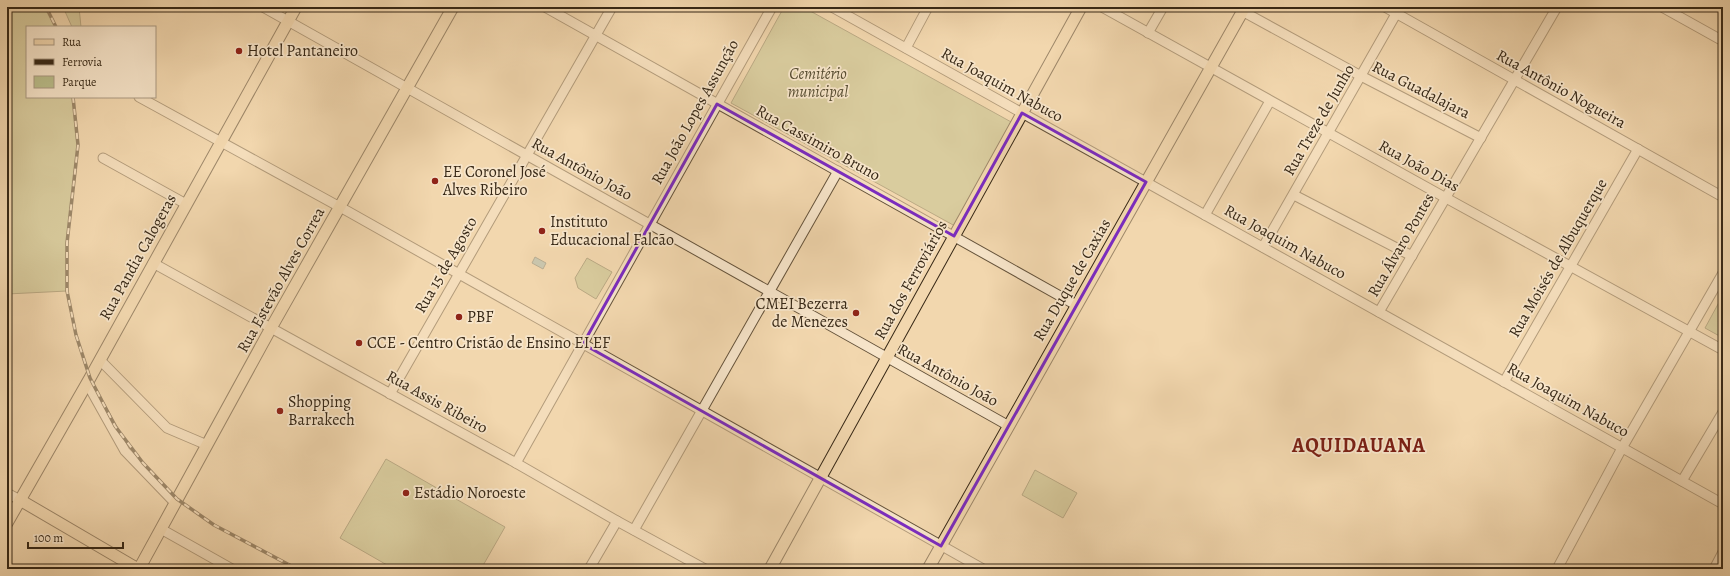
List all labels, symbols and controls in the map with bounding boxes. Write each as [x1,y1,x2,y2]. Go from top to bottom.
legend [26,26,156,98]
text: Rua [62,34,81,50]
street label: Rua João Lopes Assunção [646,35,744,188]
place label: Hotel Pantaneiro [247,40,358,62]
street label: Rua Joaquim Nabuco [937,42,1067,128]
street label: Rua Antônio Nogueira [1492,44,1630,134]
marker: Hotel Pantaneiro [234,46,244,56]
text: Ferrovia [62,54,103,70]
street label: Rua Guadalajara [1368,56,1474,124]
street label: Rua Treze de Junho [1278,60,1360,180]
park label: Cemitério municipal [788,63,848,103]
text: Parque [62,74,97,90]
street label: Rua Cassimiro Bruno [752,100,884,186]
street label: Rua Antônio João [528,132,636,206]
street label: Rua João Dias [1375,135,1463,197]
place label: EE Coronel José Alves Ribeiro [442,161,546,201]
street label: Rua Moisés de Albuquerque [1503,174,1613,342]
marker: EE Coronel José Alves Ribeiro [430,176,440,186]
street label: Rua Álvaro Pontes [1362,189,1440,301]
street label: Rua Pandia Calogeras [94,190,182,324]
street label: Rua Joaquim Nabuco [1220,199,1350,285]
street label: Rua Estevão Alves Correa [232,203,330,357]
place label: Instituto Educacional Falcão [550,211,674,251]
street label: Rua 15 de Agosto [409,213,483,317]
street label: Rua Duque de Caxias [1028,215,1116,345]
street label: Rua dos Ferroviários [869,216,953,344]
marker: Instituto Educacional Falcão [537,226,547,236]
place label: CMEI Bezerra de Menezes [755,293,849,333]
place label: PBF [467,306,494,328]
marker: CMEI Bezerra de Menezes [851,308,861,318]
marker: PBF [454,312,464,322]
place label: CCE - Centro Cristão de Ensino EI EF [367,332,610,354]
marker: CCE - Centro Cristão de Ensino EI EF [354,338,364,348]
street label: Rua Antônio João [894,338,1002,412]
street label: Rua Joaquim Nabuco [1503,357,1633,443]
street label: Rua Assis Ribeiro [382,365,492,439]
place label: Shopping Barrakech [288,391,355,431]
marker: Shopping Barrakech [275,406,285,416]
district label: AQUIDAUANA [1291,432,1426,459]
place label: Estádio Noroeste [414,482,526,504]
marker: Estádio Noroeste [401,488,411,498]
scale bar [28,524,123,550]
text: 100 m [34,530,63,546]

